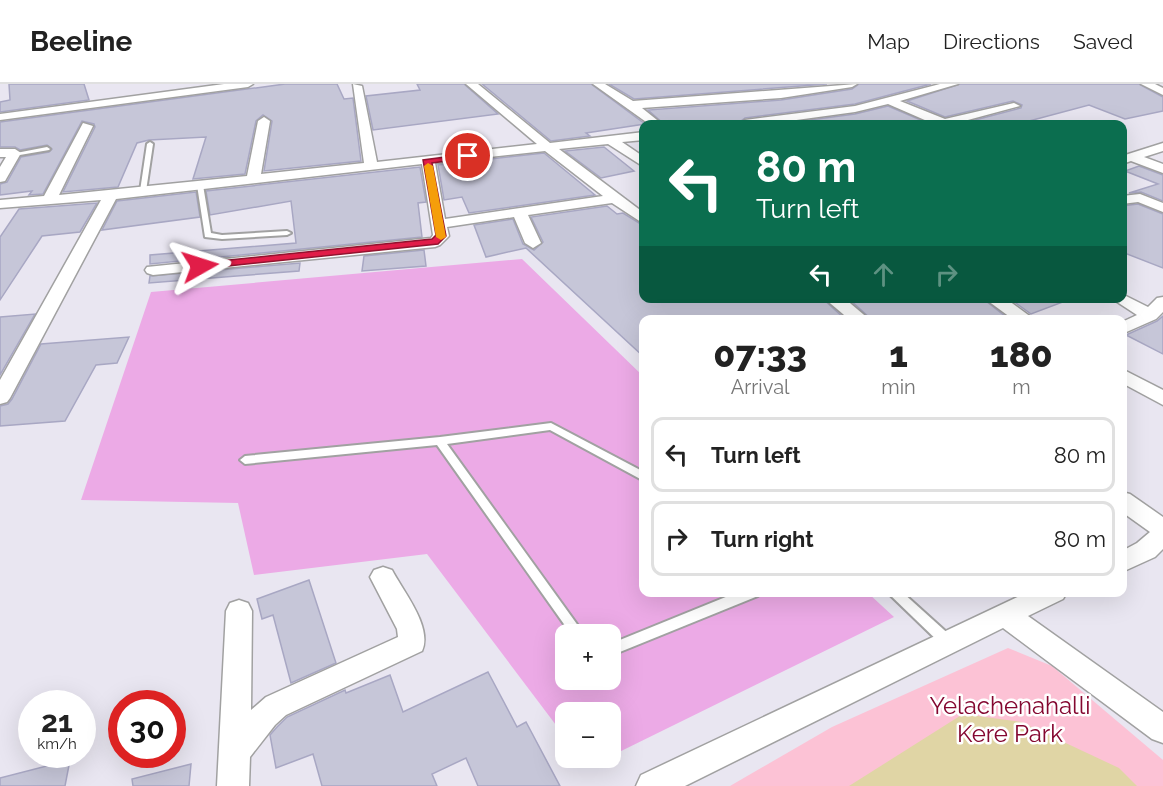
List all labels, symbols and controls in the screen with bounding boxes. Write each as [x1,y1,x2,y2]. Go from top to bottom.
text: Beeline [30,25,132,58]
text: Map [867,29,910,54]
text: Directions [943,29,1040,54]
text: Saved [1073,29,1133,54]
pin [442,130,493,181]
icon: arrive [451,139,484,172]
text: 80 m [756,143,856,192]
icon: left [657,144,735,222]
text: Turn left [756,193,859,224]
position arrow [168,234,232,298]
icon: left [804,258,837,291]
icon: ahead [867,258,900,291]
icon: right [930,258,963,291]
text: 07:33 [713,333,807,375]
text: 1 [889,333,908,375]
text: 180 [990,333,1053,375]
text: Arrival [731,375,789,399]
text: min [881,375,916,399]
text: m [1012,375,1031,399]
icon: left [660,438,693,471]
text: Turn left [711,442,801,468]
text: 80 m [1054,442,1106,468]
icon: right [660,522,693,555]
text: Turn right [711,526,814,552]
text: 80 m [1054,526,1106,552]
map controls [555,624,621,768]
button: + [555,624,621,690]
speed limit sign: 30 [108,690,186,768]
park label: Yelachenahalli Kere Park [930,691,1090,748]
button: − [555,702,621,768]
text: 21 [41,704,73,739]
text: km/h [37,735,77,753]

